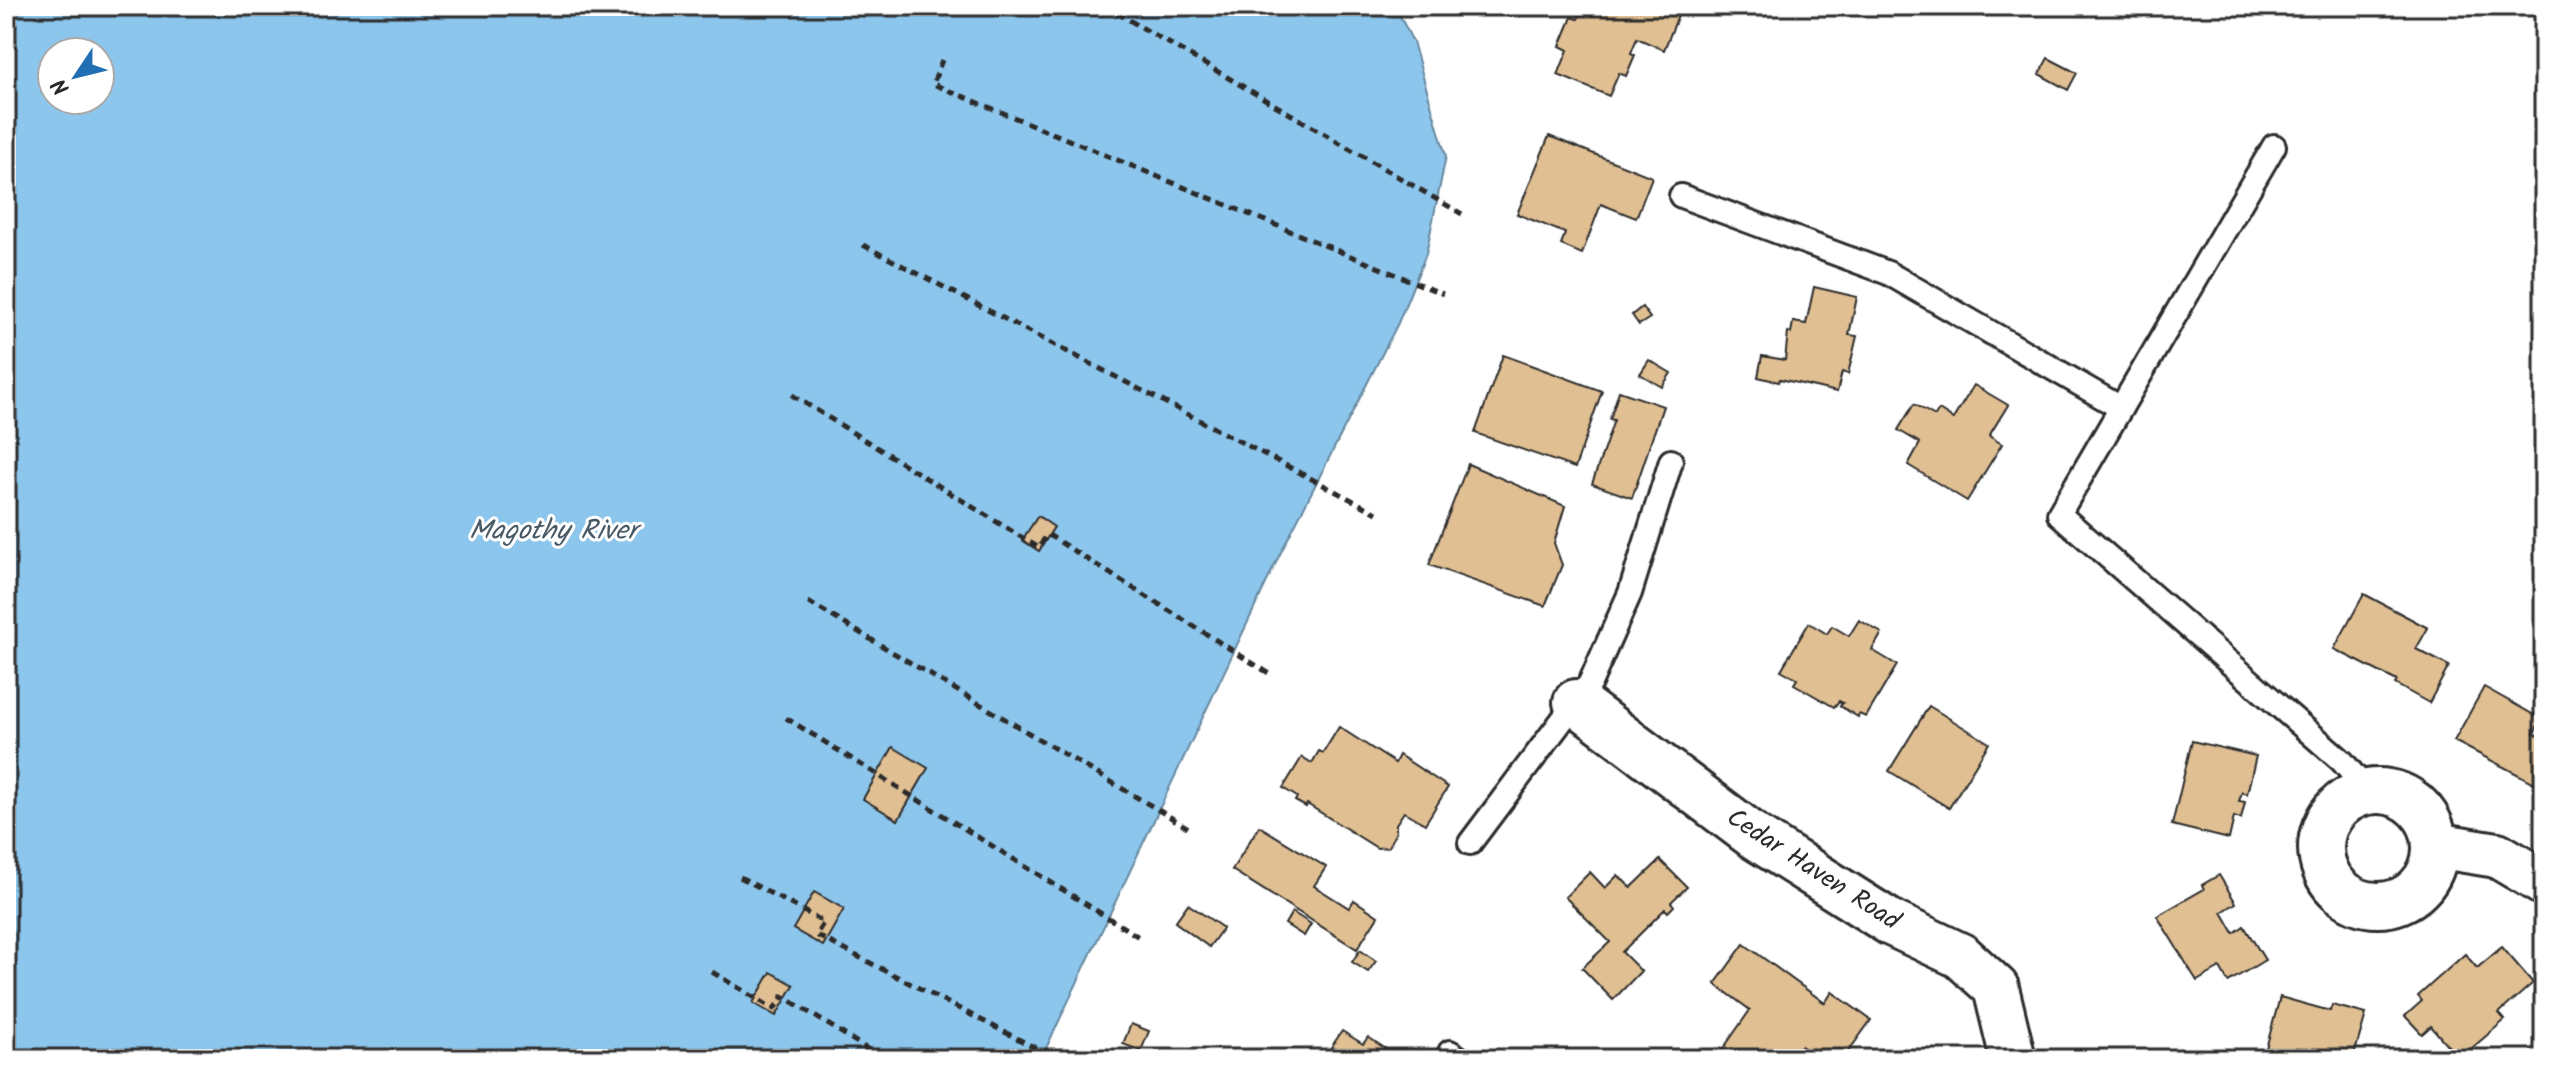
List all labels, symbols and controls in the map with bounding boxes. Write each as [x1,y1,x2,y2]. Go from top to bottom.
north arrow [36,36,116,116]
text: N [43,70,80,102]
water label: Magothy River [469,509,643,554]
street label: Cedar Haven Road [1718,798,1909,943]

